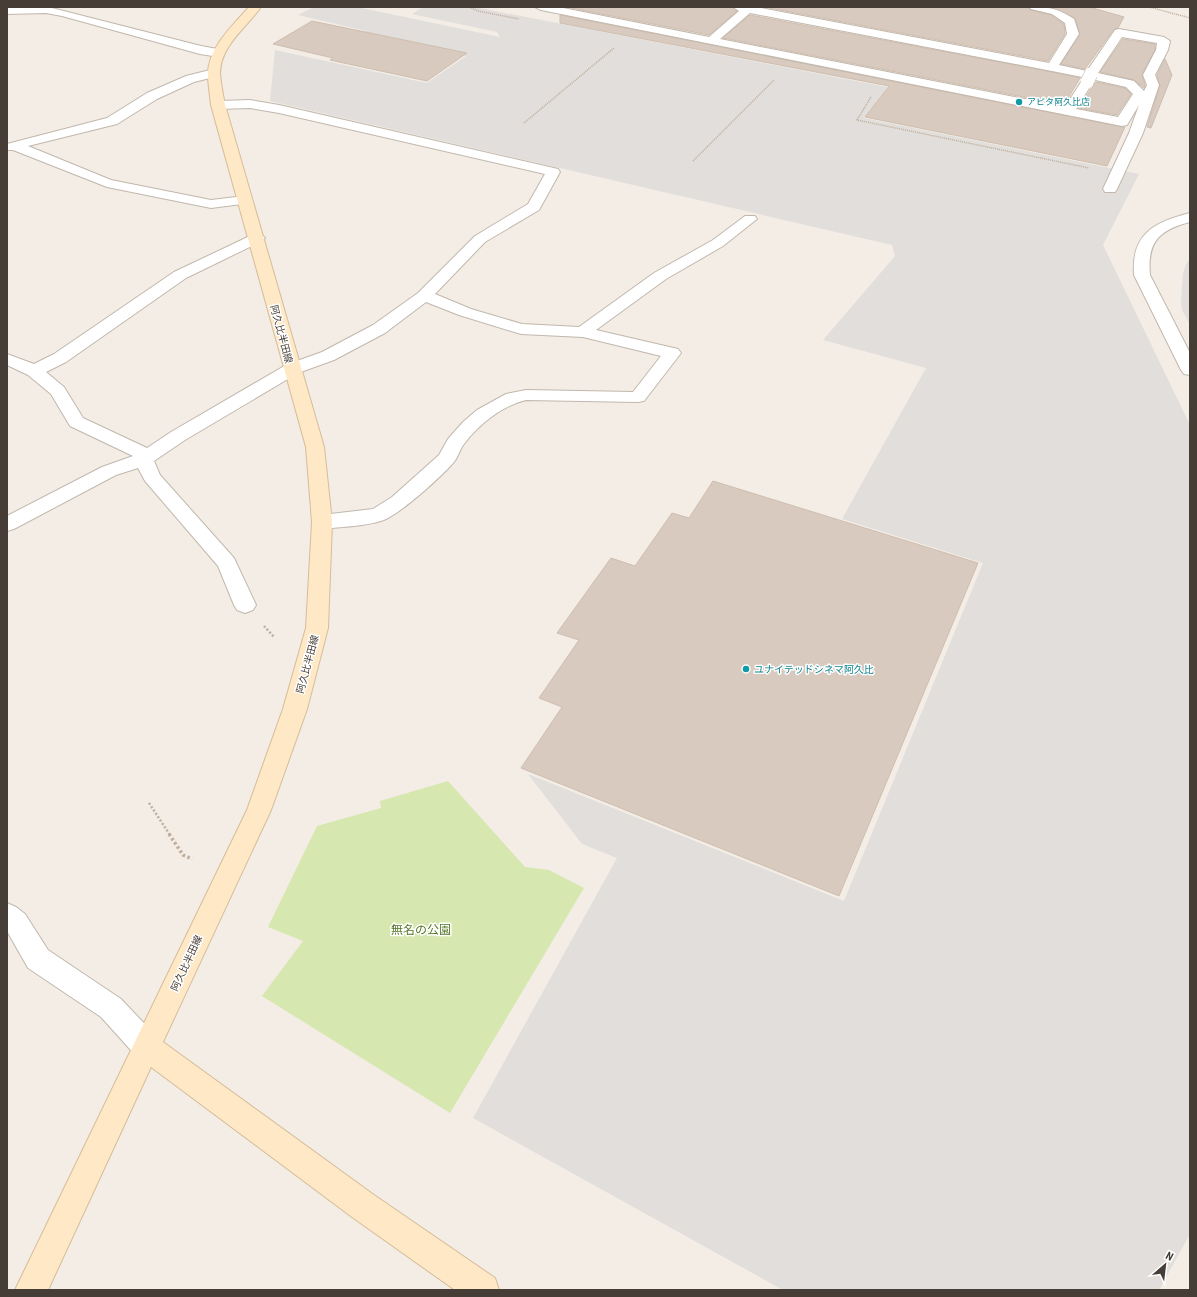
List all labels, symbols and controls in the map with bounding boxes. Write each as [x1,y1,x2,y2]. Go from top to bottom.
marker: アピタ阿久比店 [1014,97,1024,107]
place label: アピタ阿久比店 [1027,97,1090,107]
street label: 阿久比半田線 [268,304,295,365]
street label: 阿久比半田線 [294,634,321,695]
marker: ユナイテッドシネマ阿久比 [741,664,751,674]
place label: ユナイテッドシネマ阿久比 [754,664,874,675]
park label: 無名の公園 [391,923,451,937]
street label: 阿久比半田線 [169,934,204,993]
north arrow [1145,1245,1185,1285]
text: N [1163,1249,1176,1264]

